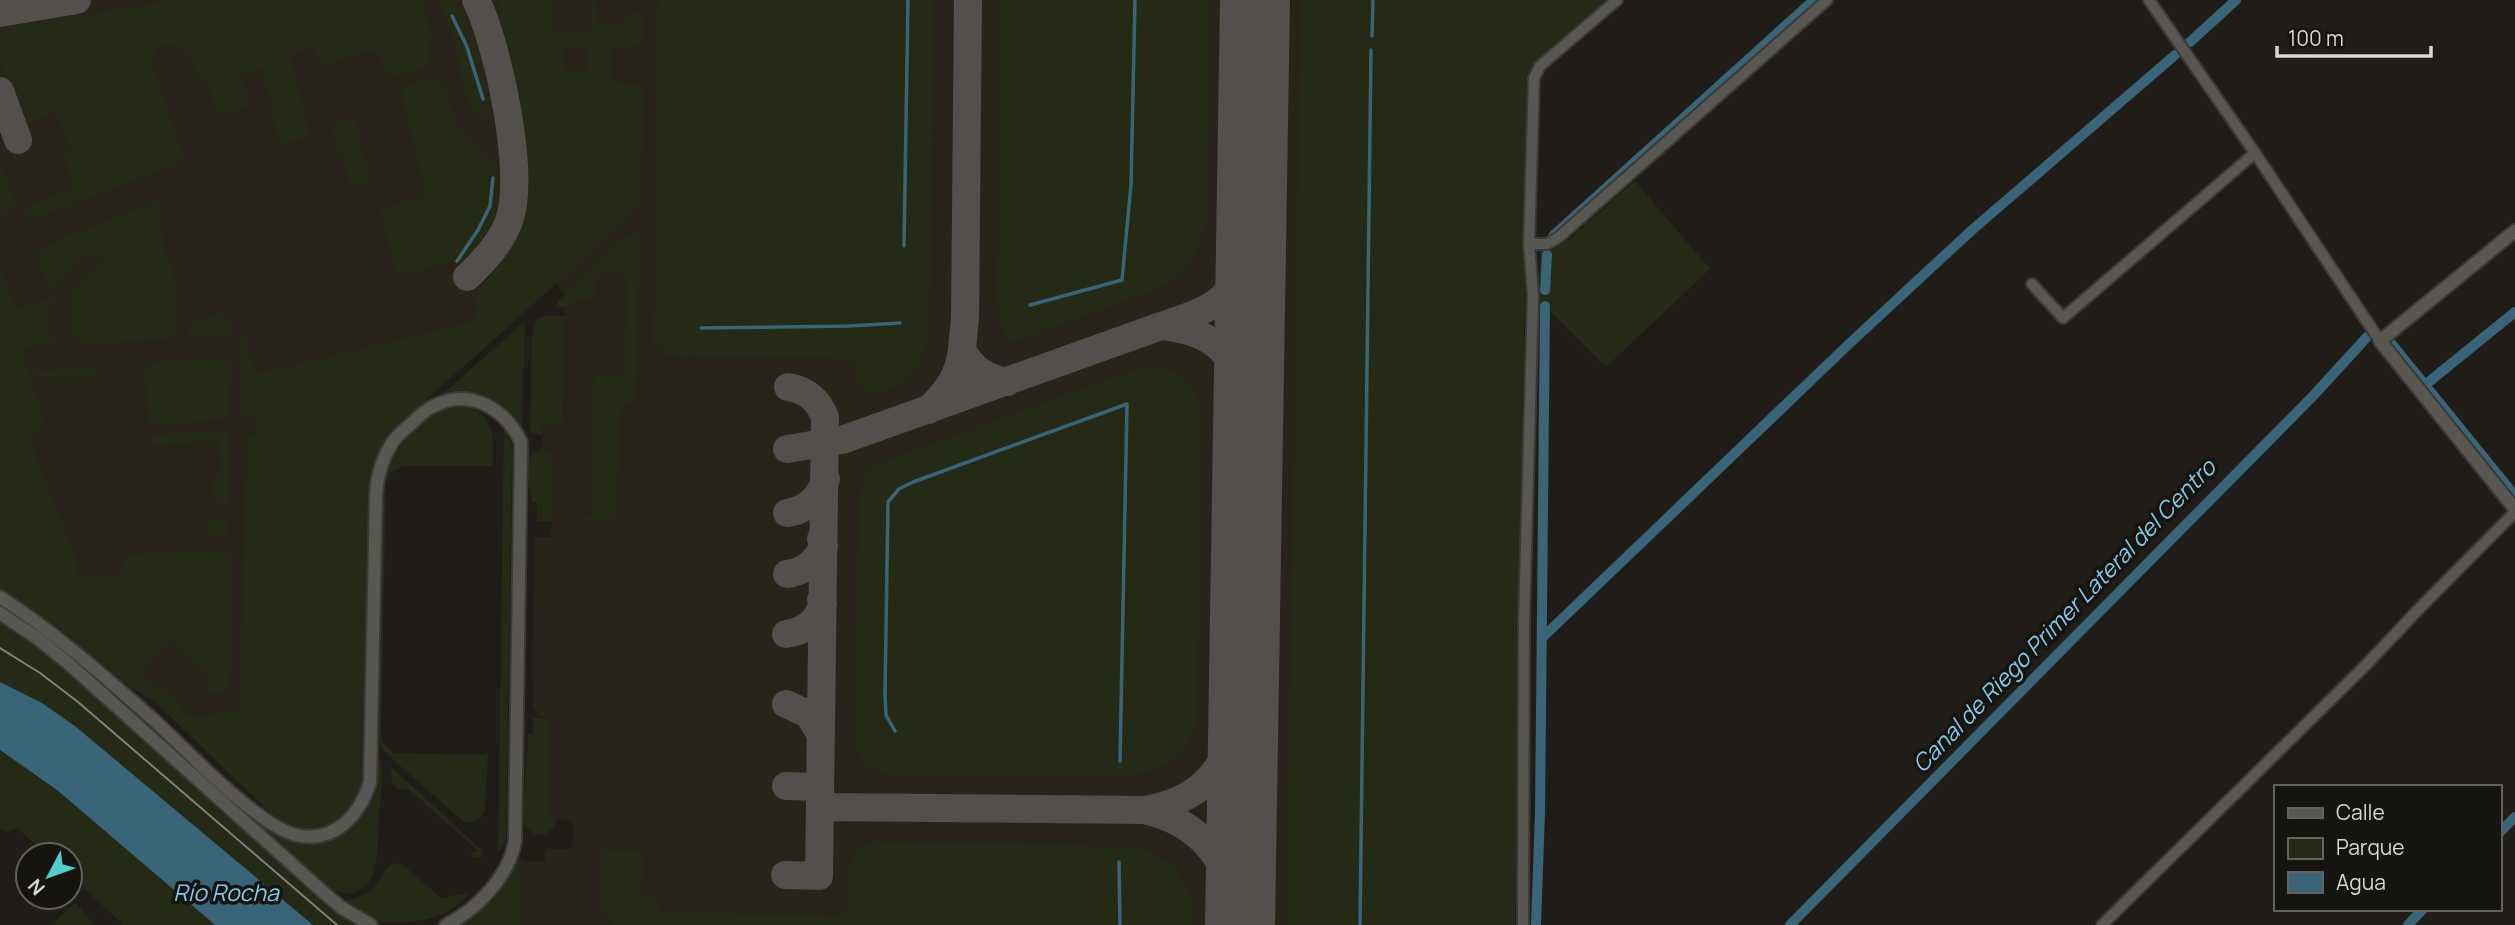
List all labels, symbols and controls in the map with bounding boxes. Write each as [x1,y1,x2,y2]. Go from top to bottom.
scale bar [2277,14,2431,58]
text: 100 m [2288,24,2344,52]
water label: Canal de Riego Primer Lateral del Centro [1904,451,2223,779]
legend [2274,785,2501,911]
text: Calle [2336,798,2385,826]
text: Parque [2336,833,2405,861]
north arrow [14,841,84,911]
text: Agua [2336,868,2386,896]
text: N [22,873,50,901]
water label: Río Rocha [173,876,280,908]

